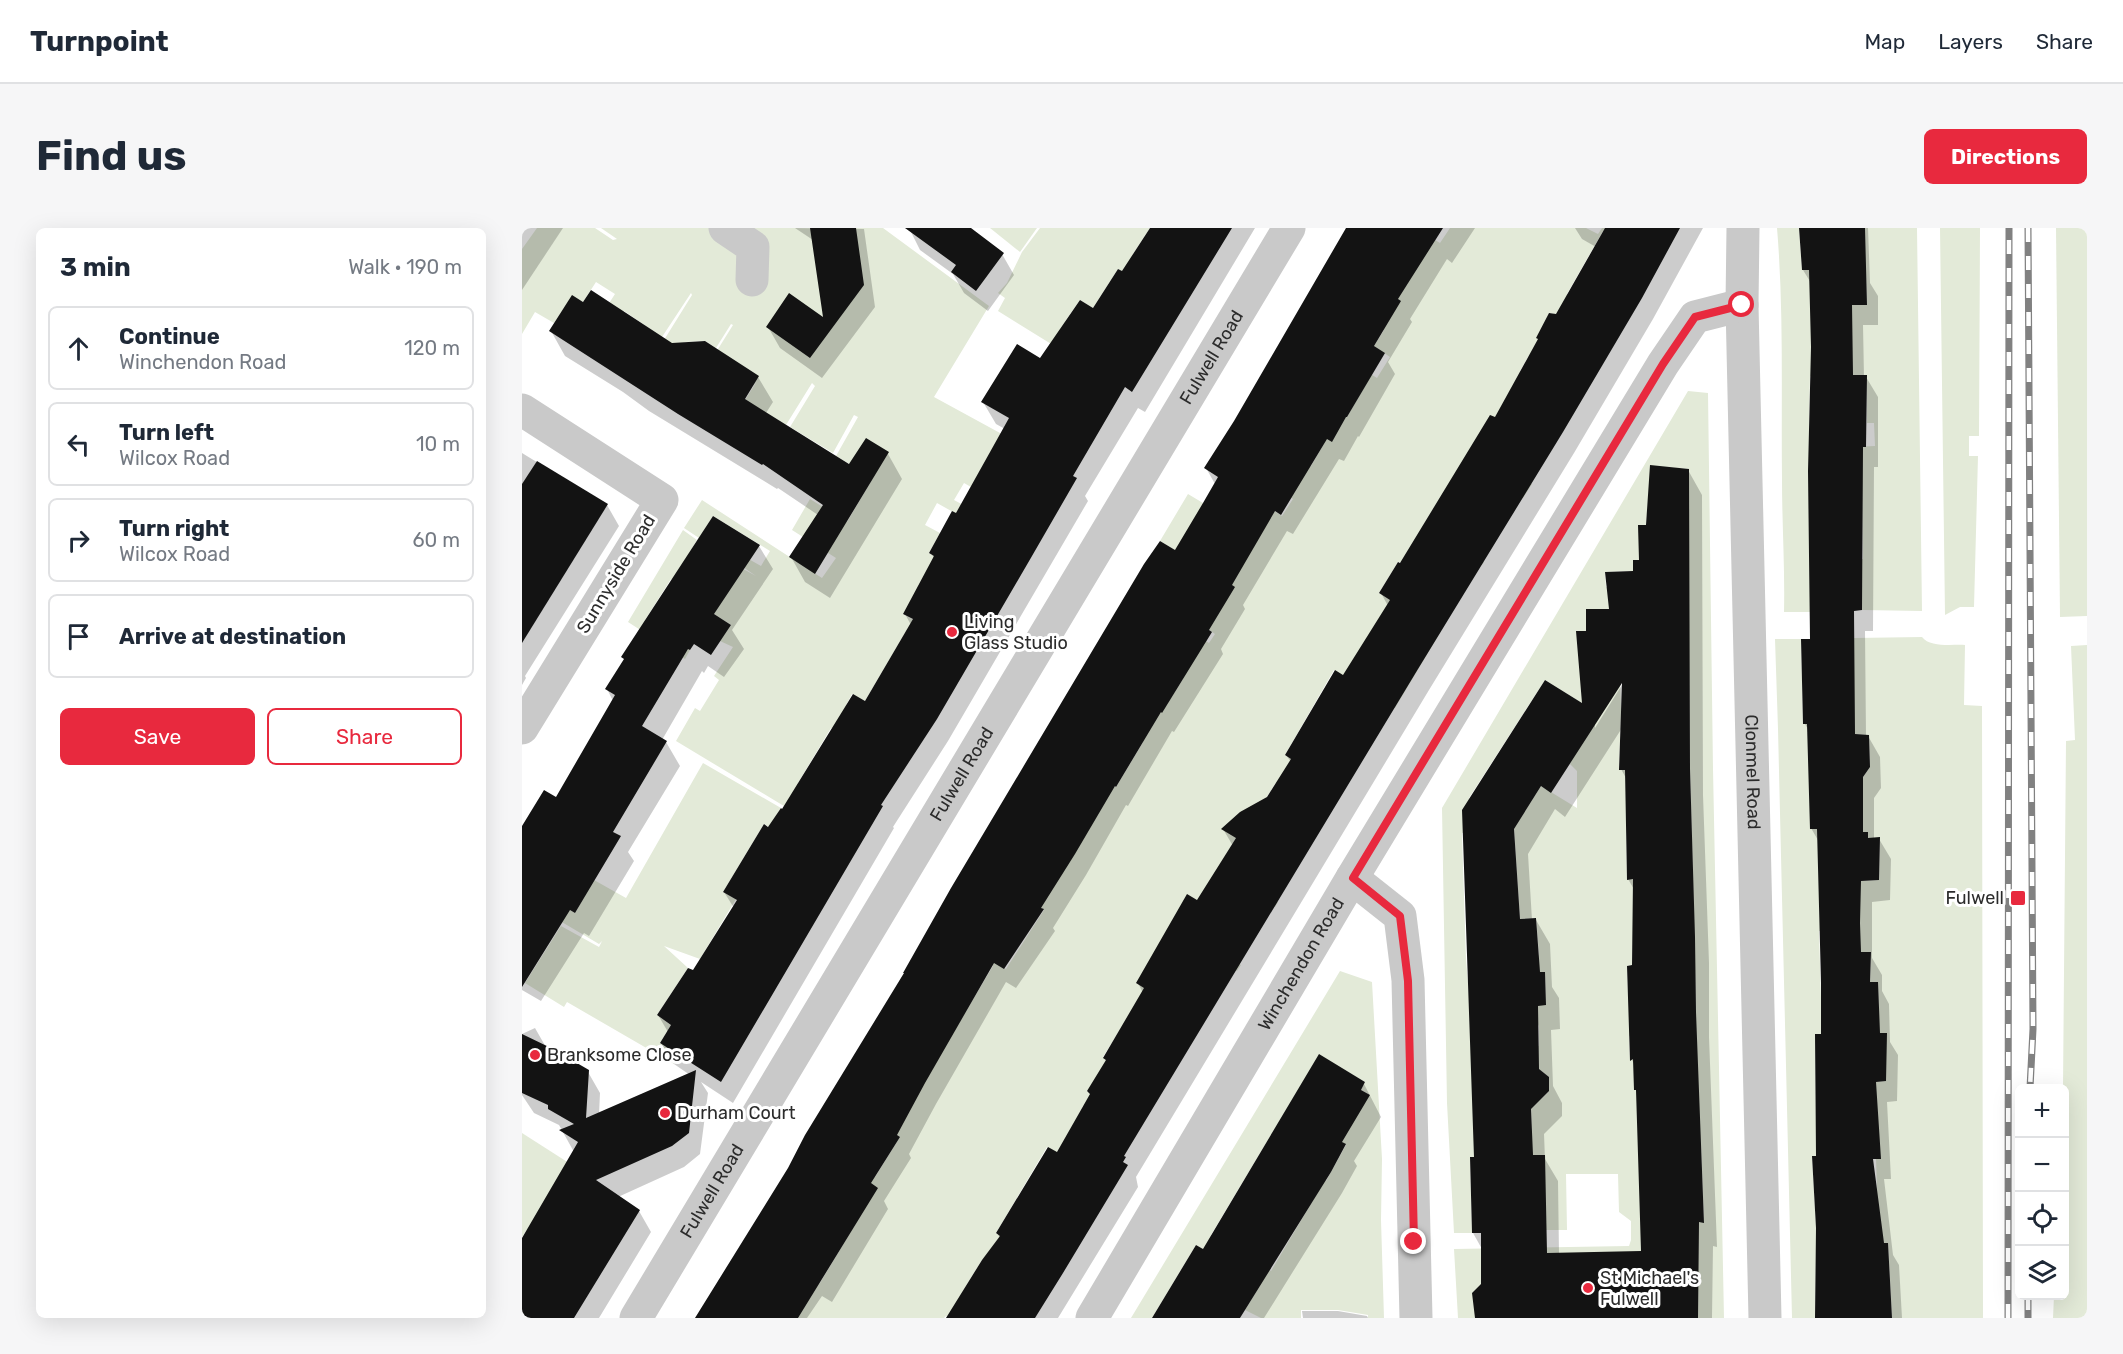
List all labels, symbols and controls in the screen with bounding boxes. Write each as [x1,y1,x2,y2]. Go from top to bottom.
text: Turnpoint [30,25,169,58]
text: Map [1864,29,1905,54]
text: Layers [1938,29,2003,54]
text: Share [2036,29,2093,54]
button: Directions [1924,129,2087,184]
text: Find us [36,131,187,181]
text: 3 min [60,252,131,283]
text: Walk · 190 m [348,255,462,279]
route start [1728,291,1754,317]
street label: Fulwell Road [1175,306,1248,408]
text: Continue [119,323,220,350]
icon: ahead [62,332,95,365]
text: 120 m [404,336,460,360]
text: Winchendon Road [119,350,286,374]
text: Turn left [119,419,214,446]
icon: left [62,428,95,461]
text: 10 m [416,432,460,456]
text: Wilcox Road [119,446,230,470]
street label: Sunnyside Road [572,511,660,637]
text: Turn right [119,515,229,542]
icon: right [62,524,95,557]
text: 60 m [413,528,460,552]
text: Wilcox Road [119,542,230,566]
place label: Living Glass Studio [964,611,1068,654]
icon: arrive [62,620,95,653]
text: Arrive at destination [119,623,346,650]
marker: Living Glass Studio [945,625,959,639]
button: Save [60,708,255,765]
button: Share [267,708,462,765]
street label: Clonmel Road [1740,714,1765,830]
street label: Fulwell Road [925,723,998,825]
place label: Fulwell [1945,887,2004,909]
marker: Fulwell [2009,889,2027,907]
street label: Winchendon Road [1253,894,1349,1035]
place label: Branksome Close [547,1044,692,1066]
marker: Branksome Close [528,1048,542,1062]
map controls [2015,1084,2069,1300]
button: + [2015,1084,2069,1138]
place label: Durham Court [677,1102,795,1124]
marker: Durham Court [658,1106,672,1120]
button: − [2015,1138,2069,1192]
street label: Fulwell Road [675,1140,749,1242]
button: locate [2015,1192,2069,1246]
route end [1400,1228,1426,1254]
button: layers [2015,1246,2069,1300]
place label: St Michael's Fulwell [1600,1267,1699,1310]
marker: St Michael's Fulwell [1581,1281,1595,1295]

